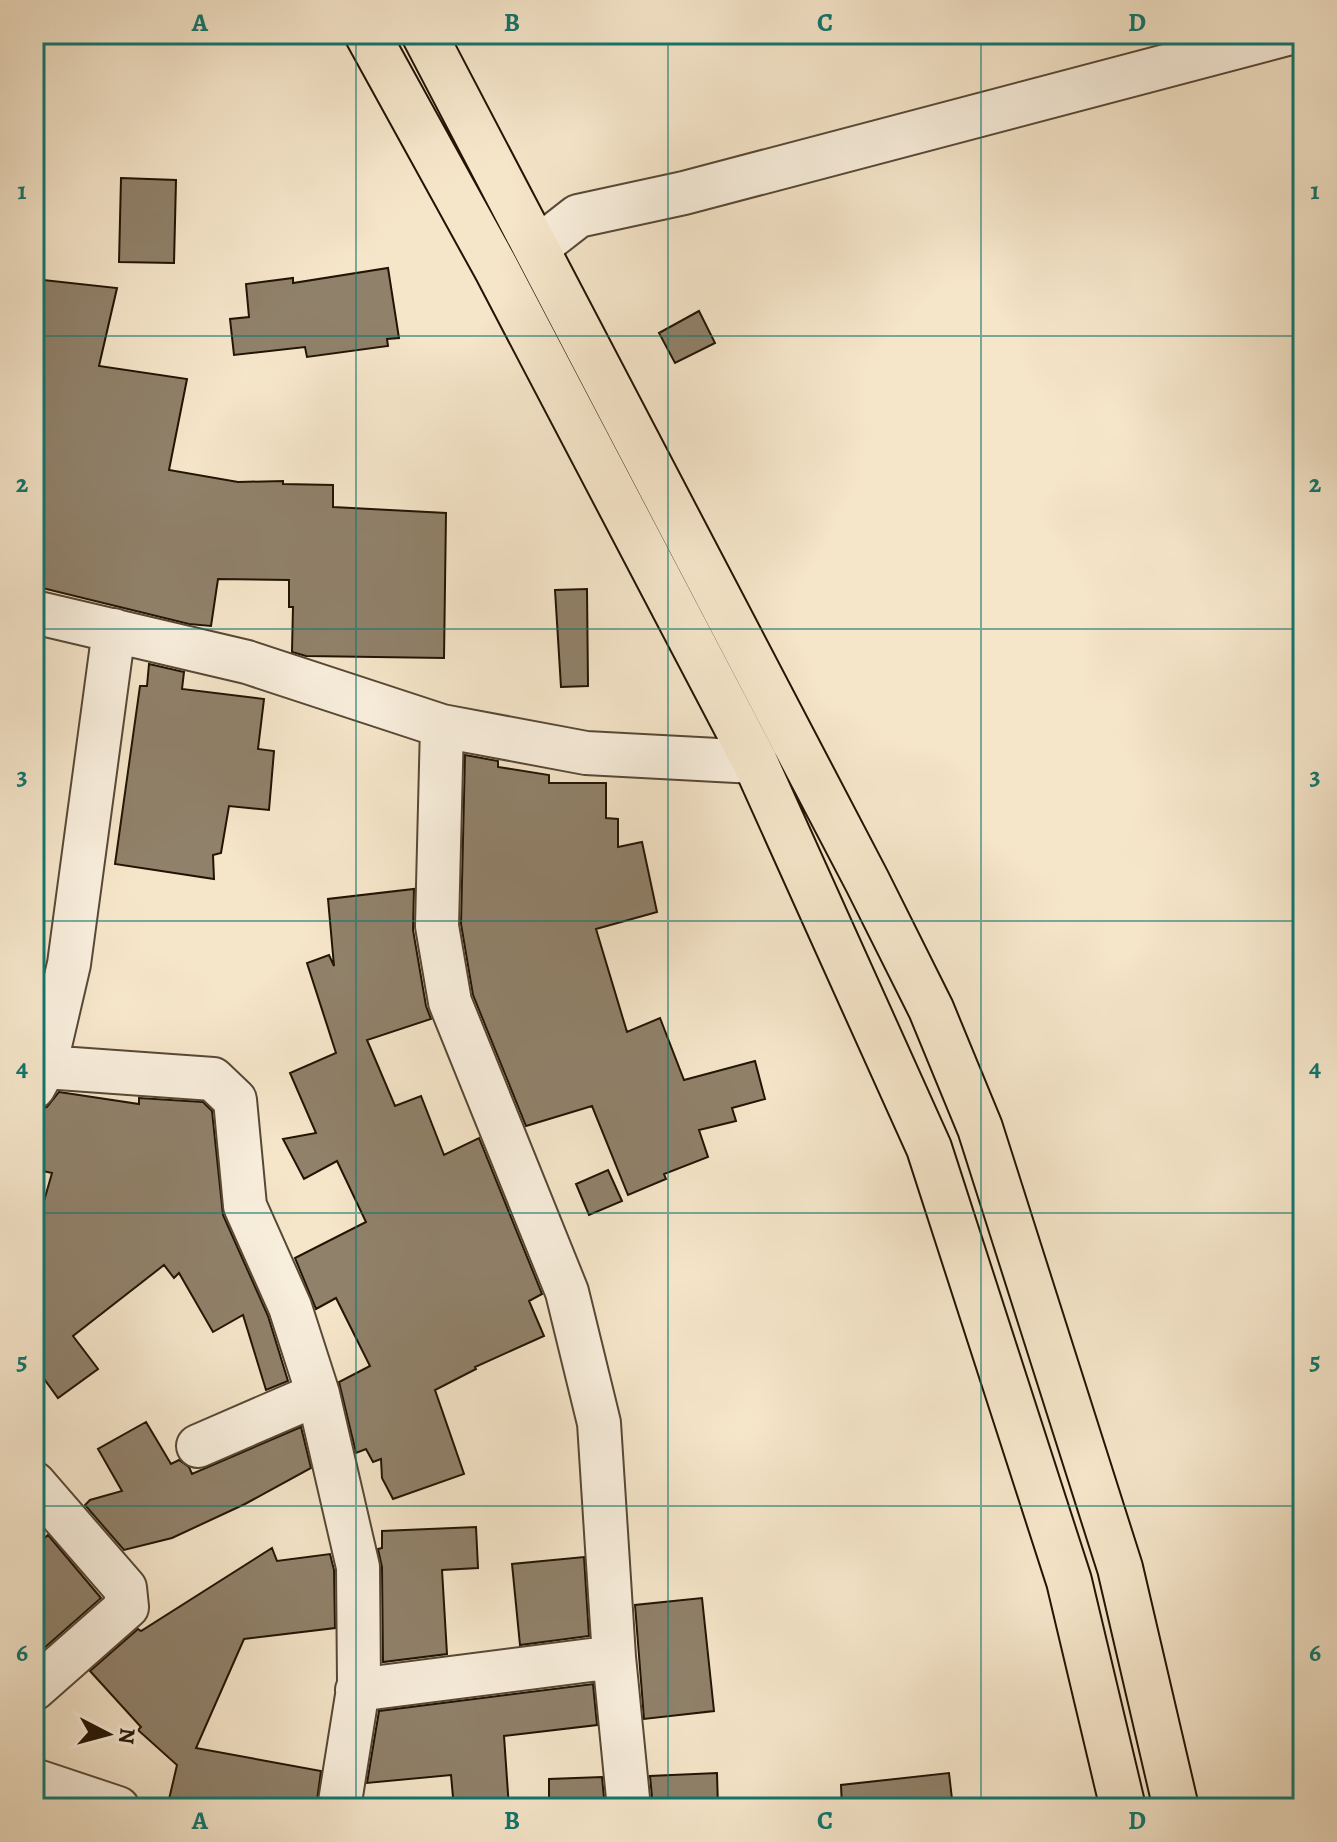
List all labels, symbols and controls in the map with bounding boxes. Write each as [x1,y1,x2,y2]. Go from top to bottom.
text: A [191,5,209,40]
text: B [504,5,520,40]
text: C [817,5,833,40]
text: D [1128,5,1146,40]
text: 1 [17,173,27,208]
text: 1 [1310,173,1320,208]
text: 2 [16,466,29,501]
text: 2 [1309,466,1322,501]
text: 3 [16,758,28,793]
text: 3 [1309,758,1321,793]
text: 4 [16,1050,28,1085]
text: 4 [1309,1050,1321,1085]
text: 5 [16,1343,28,1378]
text: 5 [1309,1343,1321,1378]
text: 6 [16,1635,28,1670]
text: 6 [1309,1635,1321,1670]
north arrow [68,1694,148,1774]
text: N [111,1726,143,1746]
text: A [191,1803,209,1838]
text: B [504,1803,520,1838]
text: C [817,1803,833,1838]
text: D [1128,1803,1146,1838]

